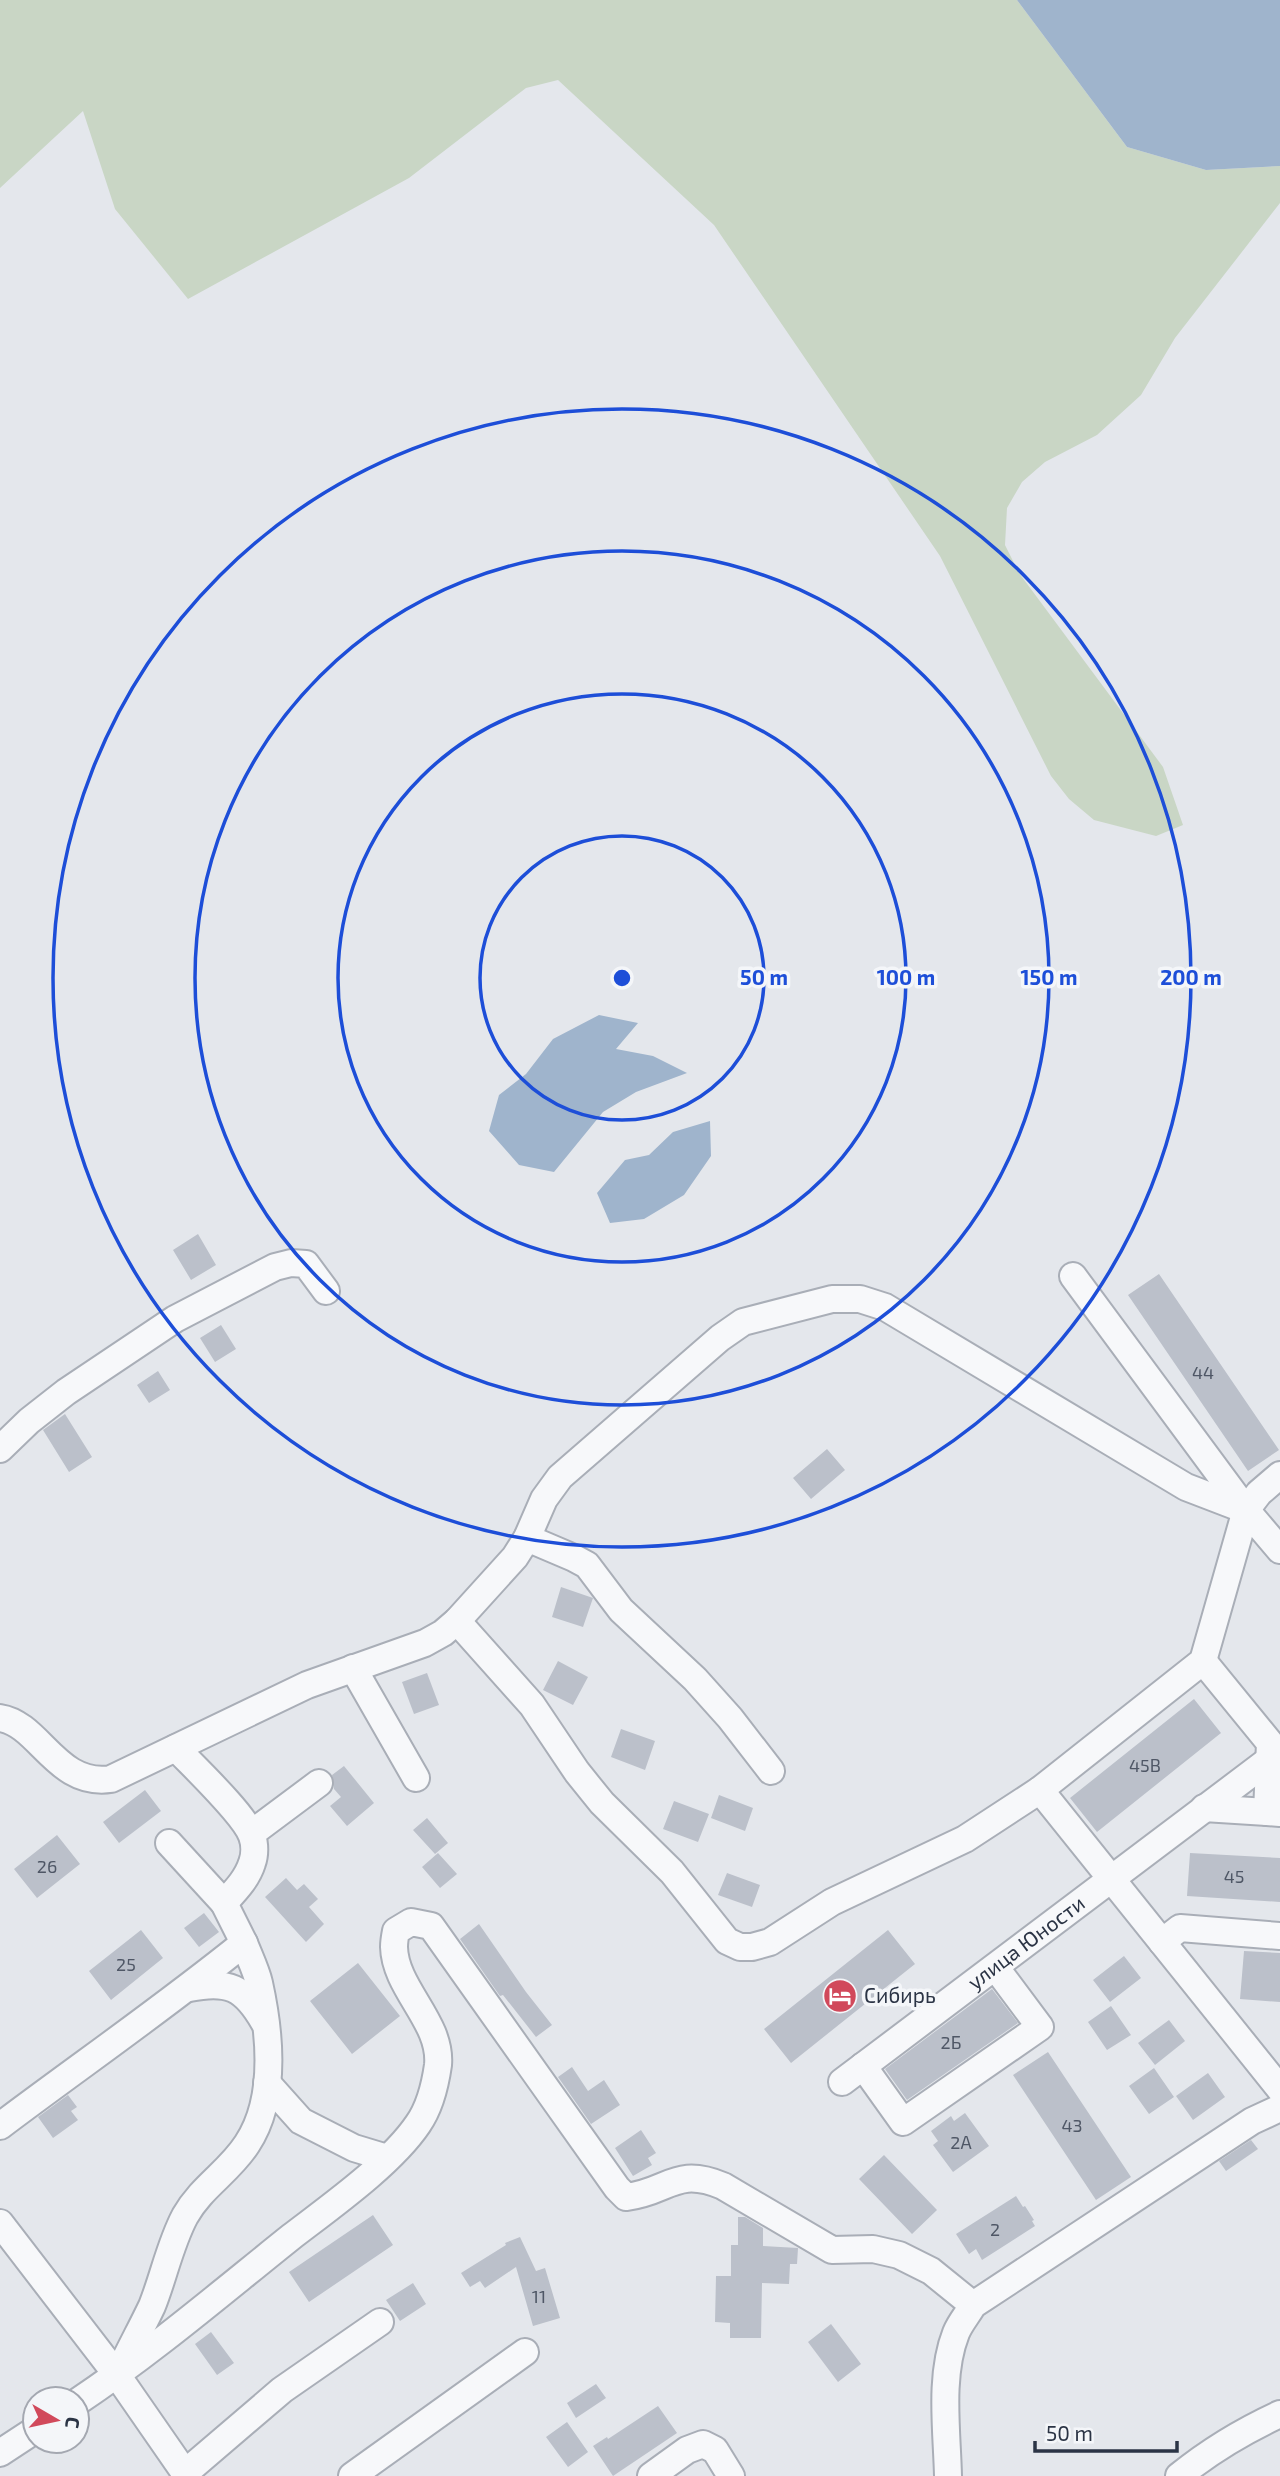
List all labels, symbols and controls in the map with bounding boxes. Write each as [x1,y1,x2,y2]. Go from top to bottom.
text: 50 m [740,964,788,989]
text: 100 m [877,964,935,989]
text: 150 m [1021,964,1077,989]
text: 200 m [1160,964,1222,989]
centre of rings [610,966,634,990]
house number: 44 [1192,1361,1214,1383]
house number: 45В [1129,1754,1161,1776]
house number: 26 [37,1855,57,1877]
house number: 45 [1224,1865,1244,1887]
street label: улица Юности [962,1890,1089,1995]
house number: 25 [116,1953,136,1975]
hotel icon: Сибирь [821,1977,859,2015]
place label: Сибирь [864,1982,936,2007]
house number: 2Б [941,2031,961,2053]
house number: 43 [1061,2114,1083,2136]
house number: 2А [950,2131,972,2153]
house number: 2 [990,2218,1000,2240]
house number: 11 [532,2285,546,2307]
north arrow [21,2385,91,2455]
scale bar [1035,2410,1177,2454]
text: С [61,2415,86,2430]
text: 50 m [1046,2420,1093,2445]

